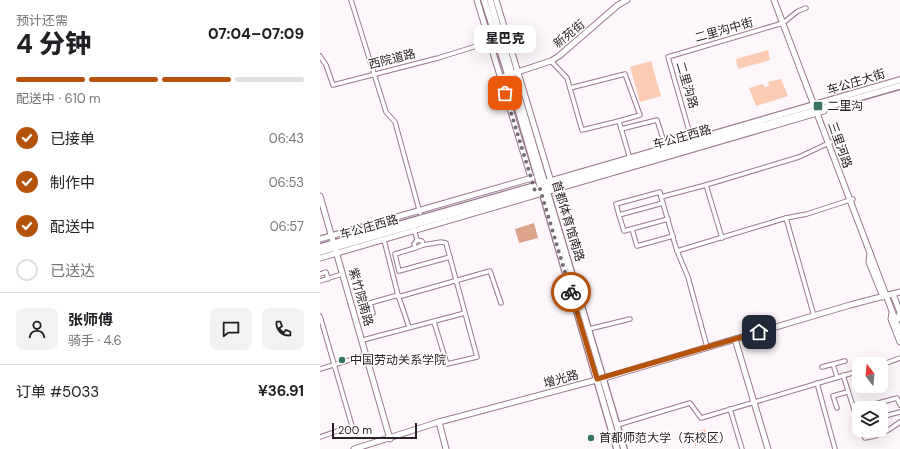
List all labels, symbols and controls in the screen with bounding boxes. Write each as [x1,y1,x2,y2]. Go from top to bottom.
text: 预计还需 [16,12,68,29]
street label: 二里沟中街 [693,14,755,46]
street label: 新苑街 [550,16,588,52]
text: 07:04–07:09 [208,24,304,44]
callout: 星巴克 [474,25,536,53]
text: 4 分钟 [16,27,91,61]
text: 星巴克 [485,30,525,47]
street label: 西院道路 [367,45,417,73]
street label: 二里沟路 [672,60,702,110]
street label: 车公庄大街 [825,66,887,98]
pin [488,76,522,110]
icon: bag [494,82,516,104]
text: 配送中 · 610 m [16,90,101,107]
place label: 二里沟 [827,98,863,114]
marker: 二里沟 [812,100,824,112]
street label: 三里河路 [824,120,856,170]
street label: 车公庄西路 [651,121,713,153]
icon: check [16,127,38,149]
text: 已接单 [50,129,95,149]
text: 06:43 [269,130,304,147]
icon: check [16,171,38,193]
text: 制作中 [50,173,95,193]
text: 06:53 [269,174,304,191]
street label: 首都体育馆南路 [548,178,588,264]
street label: 车公庄西路 [338,211,400,243]
icon: check [16,215,38,237]
text: 配送中 [50,217,95,237]
text: 06:57 [270,218,304,235]
text: 已送达 [50,261,95,281]
street label: 紫竹院南路 [345,266,377,328]
courier [551,272,591,312]
icon: bike [560,281,582,303]
button: person [16,308,58,350]
button: chat [210,308,252,350]
button: phone [262,308,304,350]
text: 张师傅 [68,310,113,330]
pin [742,315,776,349]
icon: home [748,321,770,343]
text: 骑手 · 4.6 [68,332,122,349]
place label: 中国劳动关系学院 [350,352,446,368]
marker: 中国劳动关系学院 [337,355,347,365]
north arrow [852,357,888,393]
map controls [852,357,888,437]
street label: 增光路 [542,367,580,391]
text: ¥36.91 [258,381,304,401]
text: 订单 #5033 [16,382,99,402]
button: layers [852,401,888,437]
scale bar [332,421,417,440]
text: 200 m [338,423,372,437]
place label: 首都师范大学（东校区） [599,430,731,446]
marker: 首都师范大学（东校区） [586,433,596,443]

